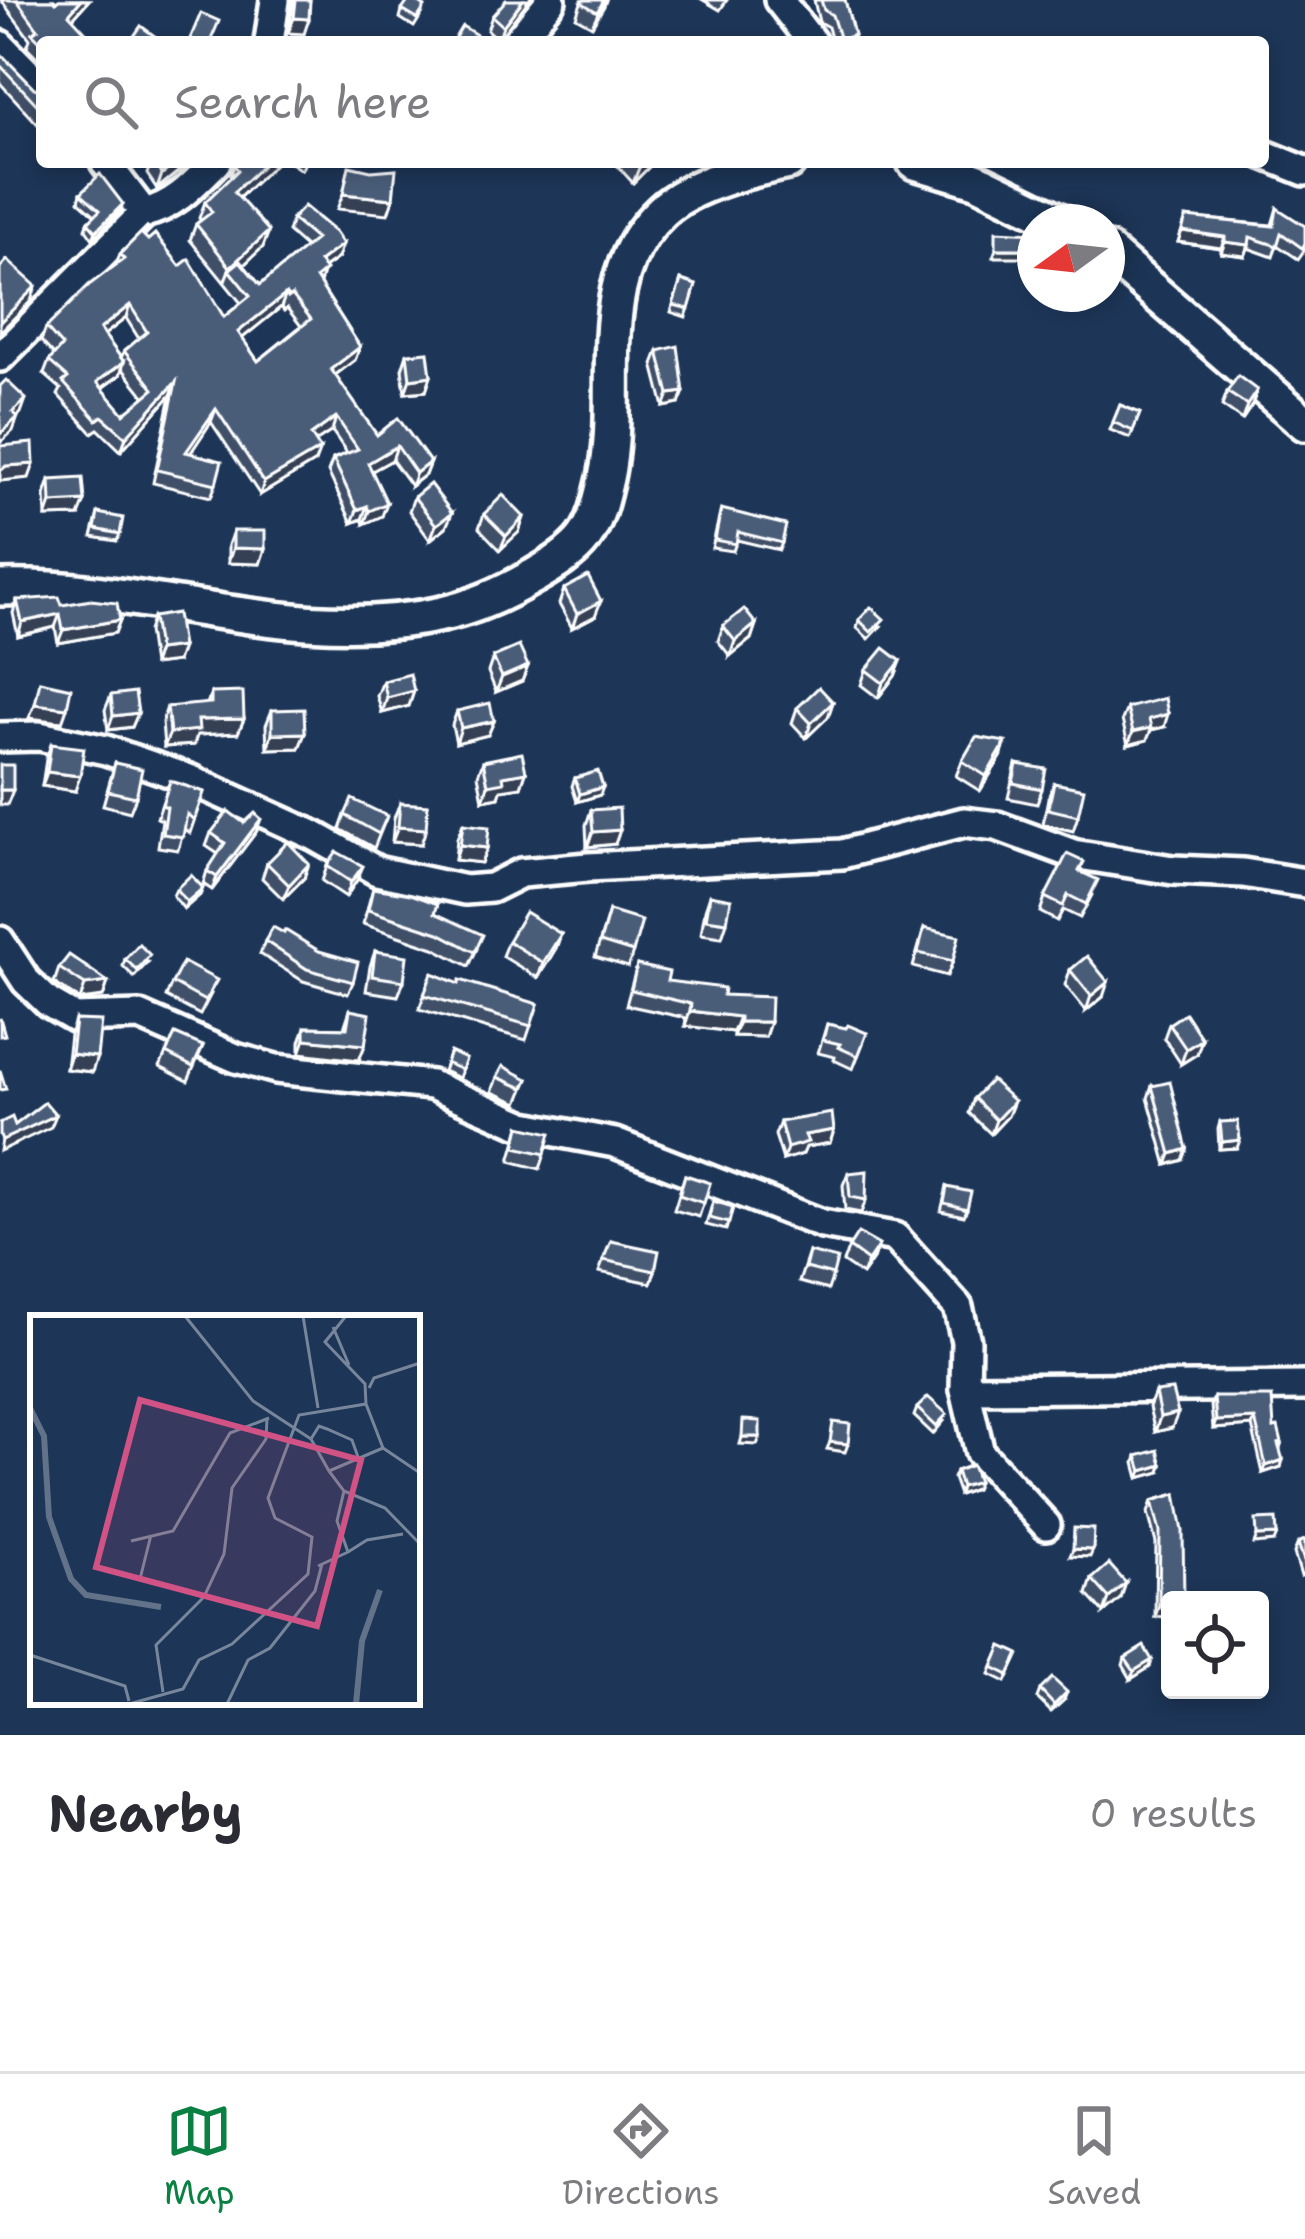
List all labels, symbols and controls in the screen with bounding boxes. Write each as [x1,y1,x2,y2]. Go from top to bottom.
search box [36,36,1269,168]
icon: search [78,69,144,135]
text: Search here [174,72,431,132]
north arrow [1017,204,1125,312]
inset map [30,1315,420,1705]
map controls [1161,1591,1269,1699]
button: locate [1161,1591,1269,1699]
text: Nearby [48,1779,243,1847]
text: 0 results [1090,1787,1257,1839]
tab: Map [164,2098,235,2215]
tab: Directions [562,2098,720,2215]
tab: Saved [1047,2098,1141,2215]

